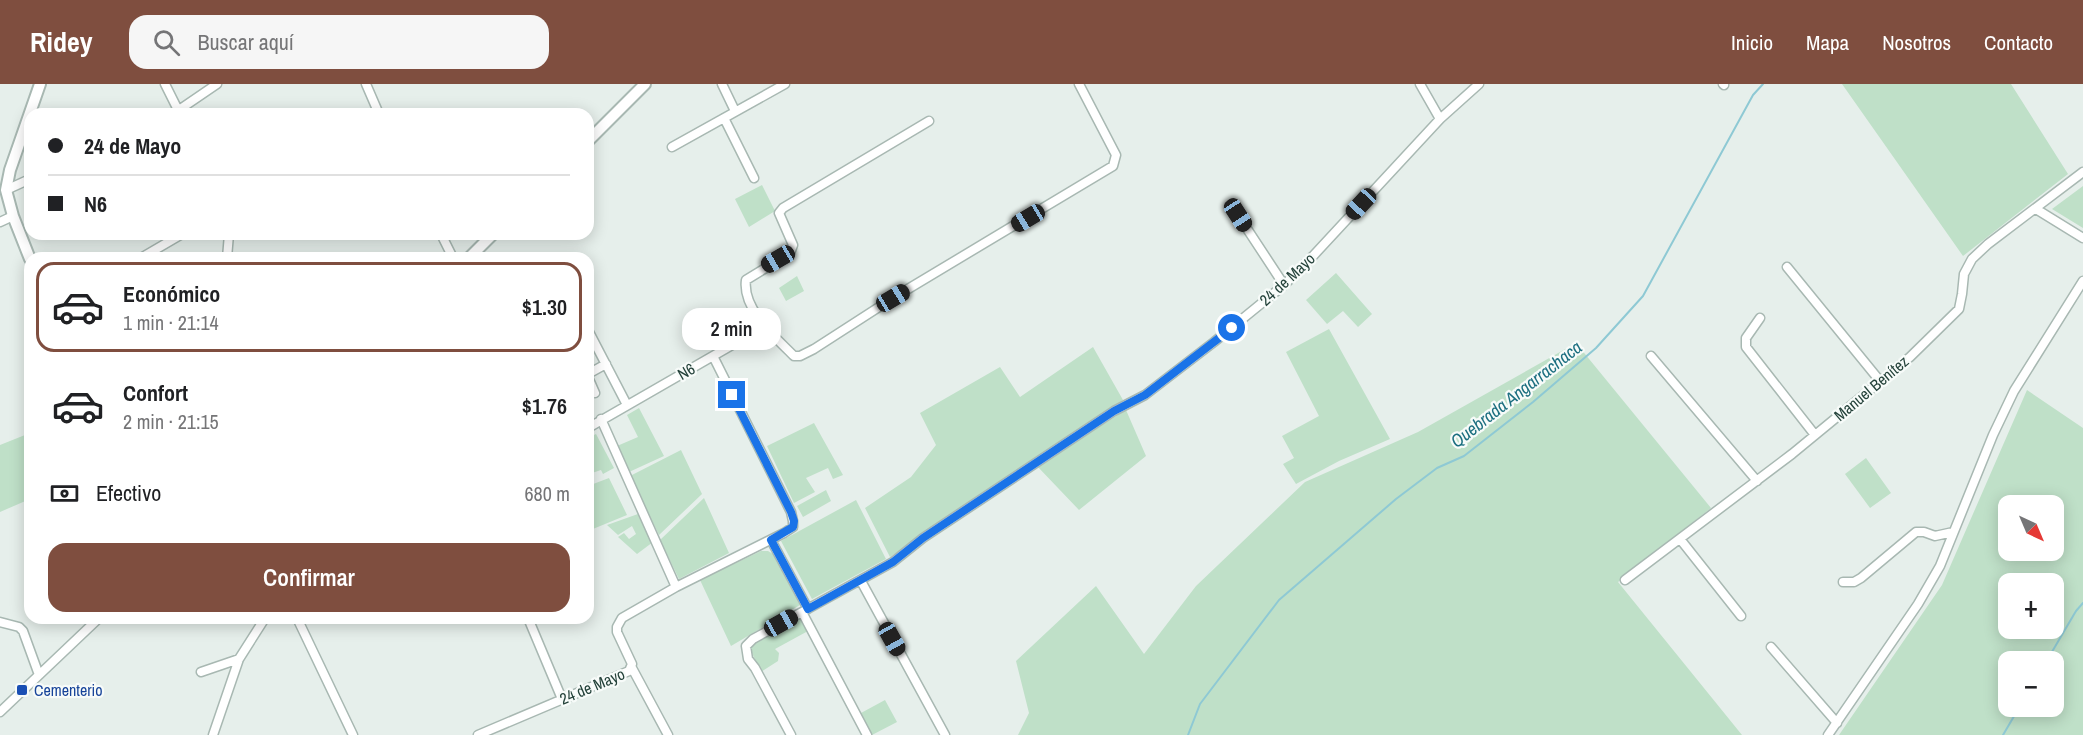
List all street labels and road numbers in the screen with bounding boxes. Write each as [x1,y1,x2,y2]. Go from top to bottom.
street label: 24 de Mayo [1254,248,1320,310]
street label: Manuel Benítez [1829,350,1913,426]
street label: N6 [673,357,699,385]
street label: 24 de Mayo [556,662,628,710]

